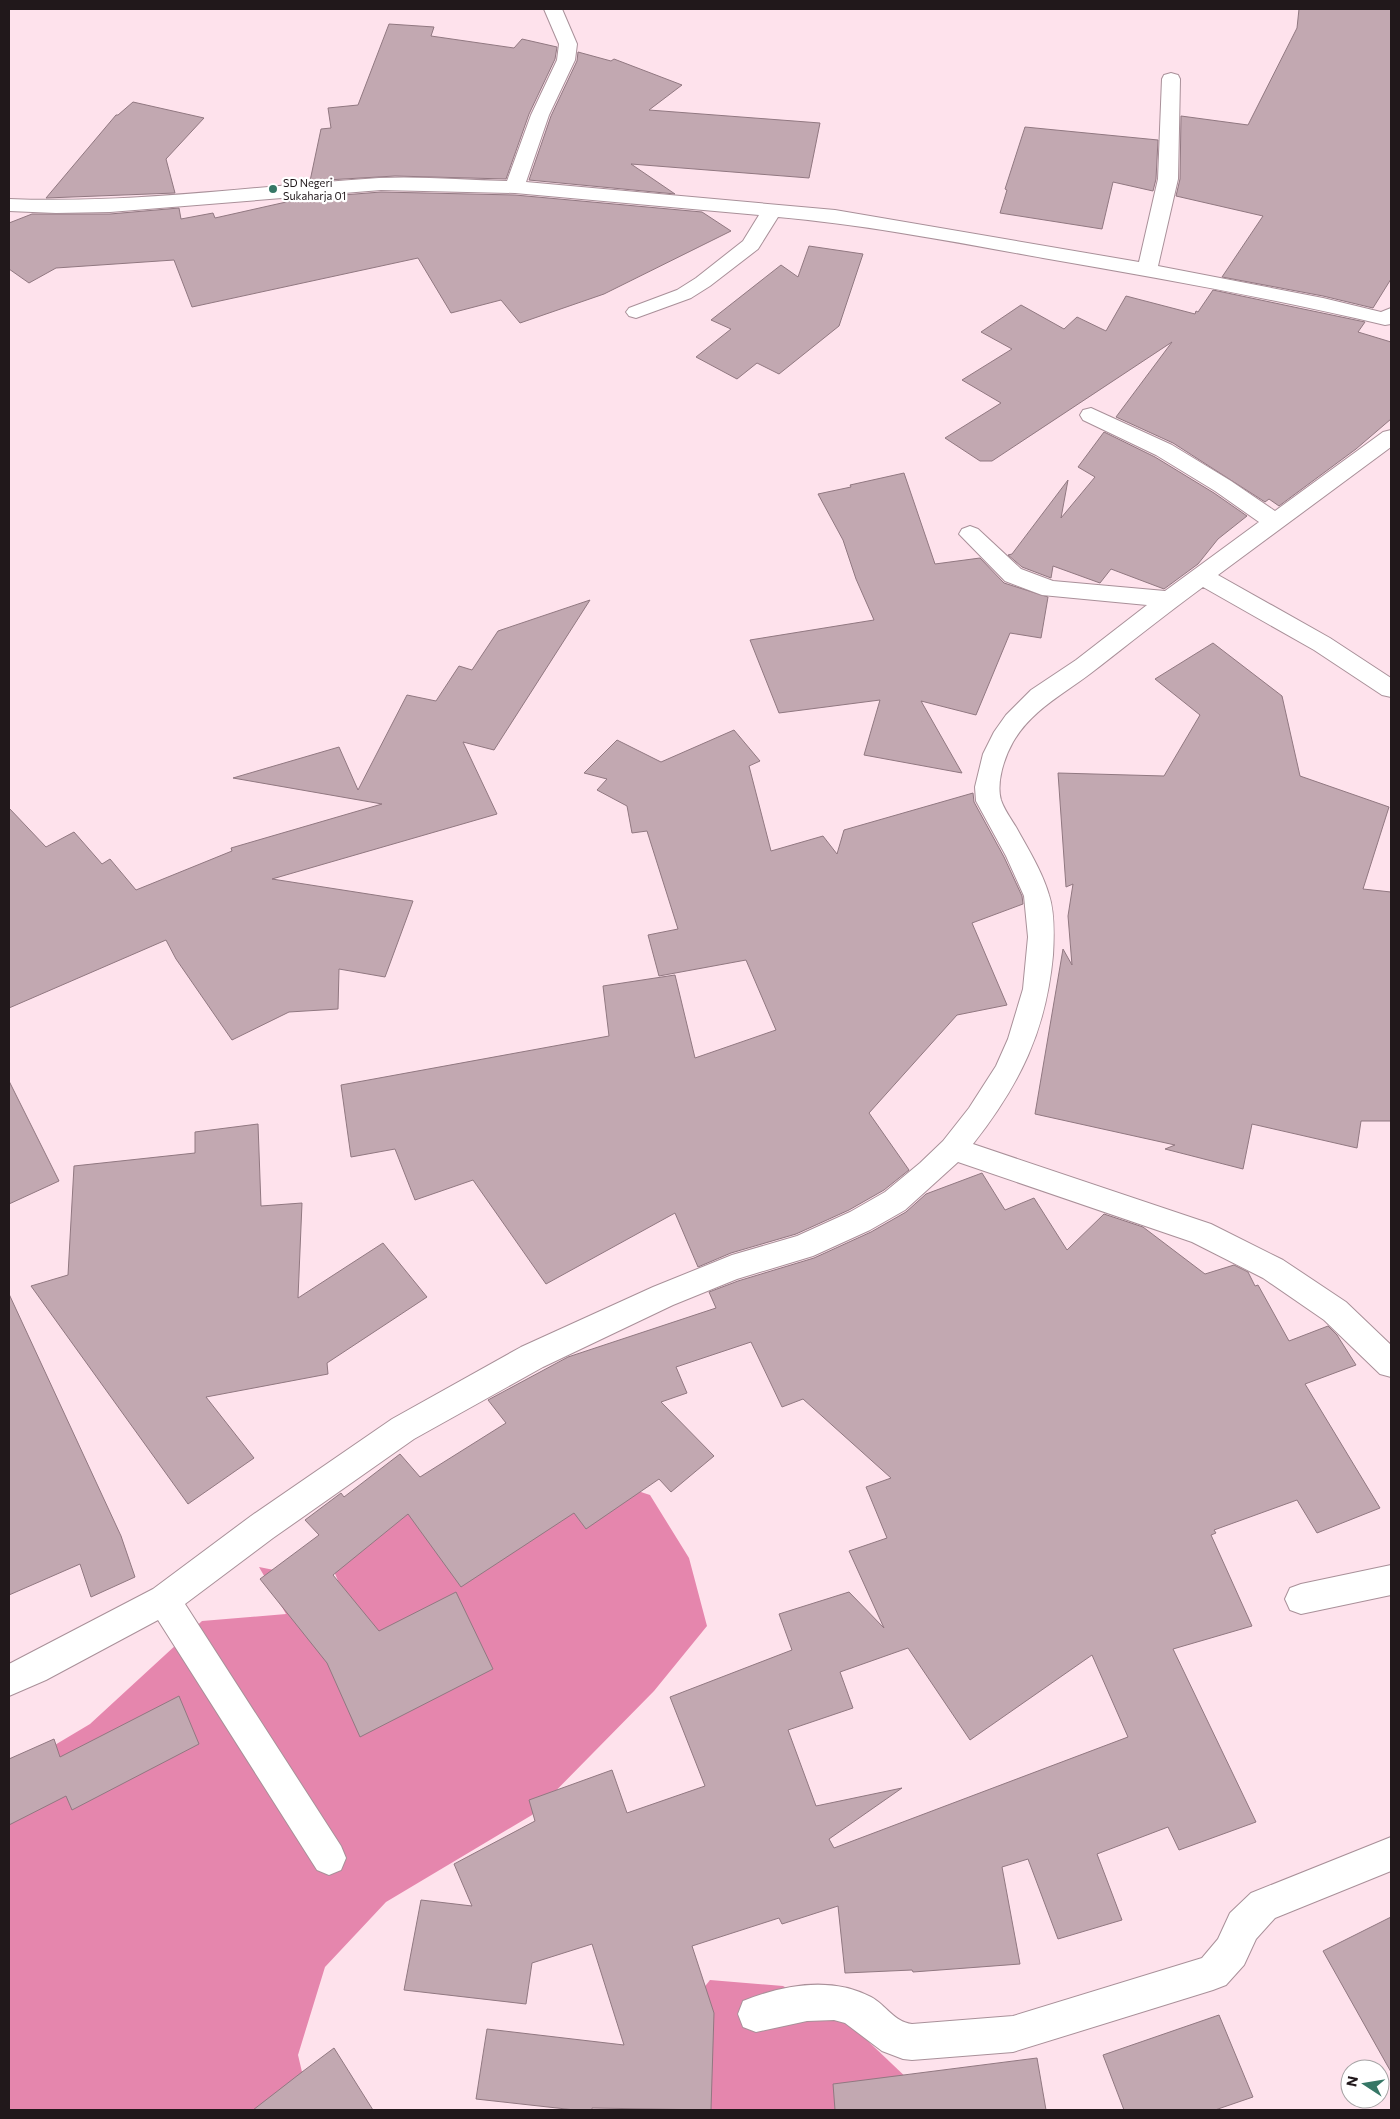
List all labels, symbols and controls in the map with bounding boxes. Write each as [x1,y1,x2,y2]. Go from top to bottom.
place label: SD Negeri Sukaharja 01 [283,176,346,202]
marker: SD Negeri Sukaharja 01 [267,183,279,195]
north arrow [1340,2059,1390,2109]
text: N [1342,2074,1361,2088]

